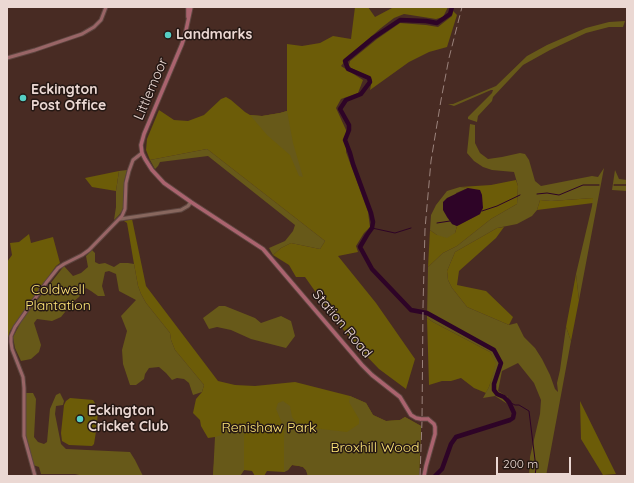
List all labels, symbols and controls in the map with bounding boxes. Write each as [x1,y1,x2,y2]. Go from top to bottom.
place label: Landmarks [176,27,252,43]
marker: Landmarks [163,30,173,40]
street label: Littlemoor [130,55,172,123]
place label: Eckington Post Office [31,82,106,114]
marker: Eckington Post Office [18,93,28,103]
park label: Coldwell Plantation [25,282,91,314]
street label: Station Road [309,286,375,362]
place label: Eckington Cricket Club [88,403,168,436]
marker: Eckington Cricket Club [75,414,85,424]
park label: Renishaw Park [221,420,317,436]
park label: Broxhill Wood [330,440,420,456]
scale bar [498,449,573,475]
text: 200 m [503,456,538,471]

